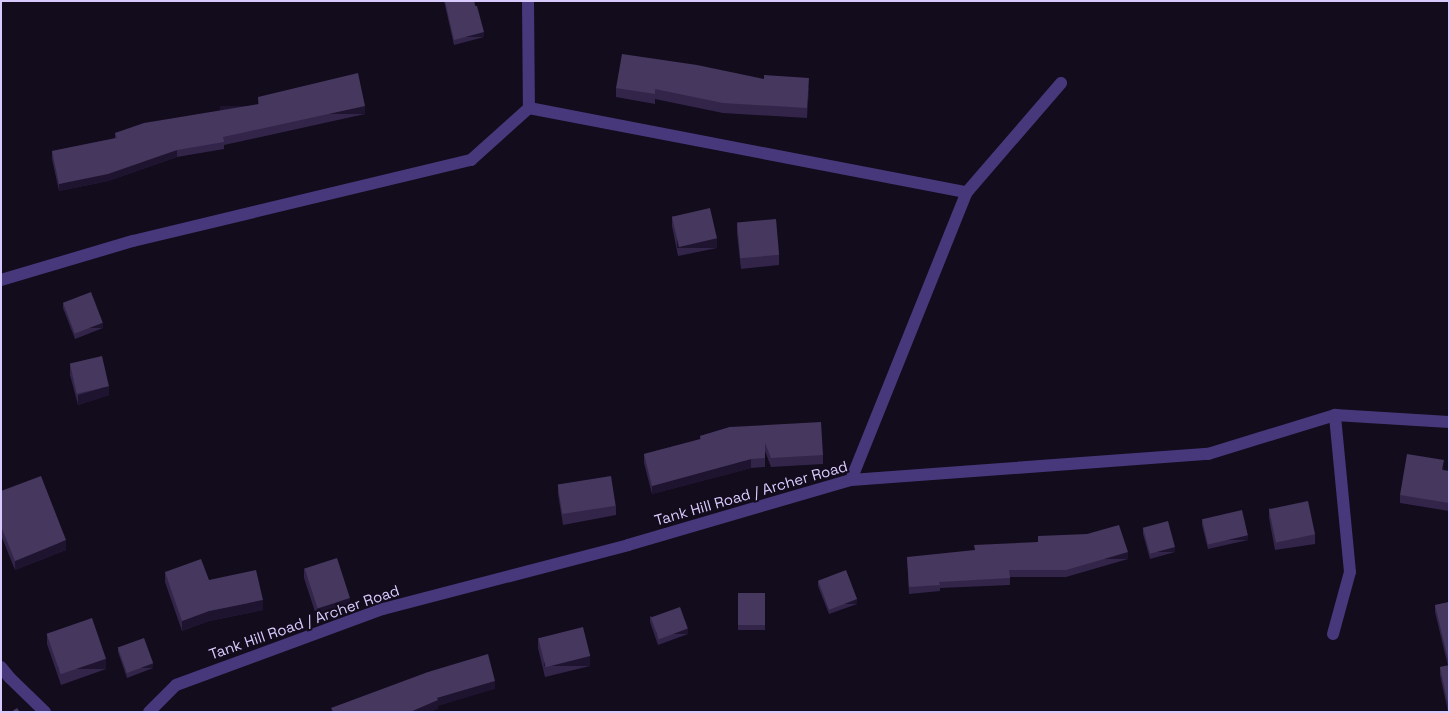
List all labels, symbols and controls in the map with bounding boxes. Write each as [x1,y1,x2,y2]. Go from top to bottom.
street label: Tank Hill Road / Archer Road [652,457,850,529]
street label: Tank Hill Road / Archer Road [206,581,402,663]

